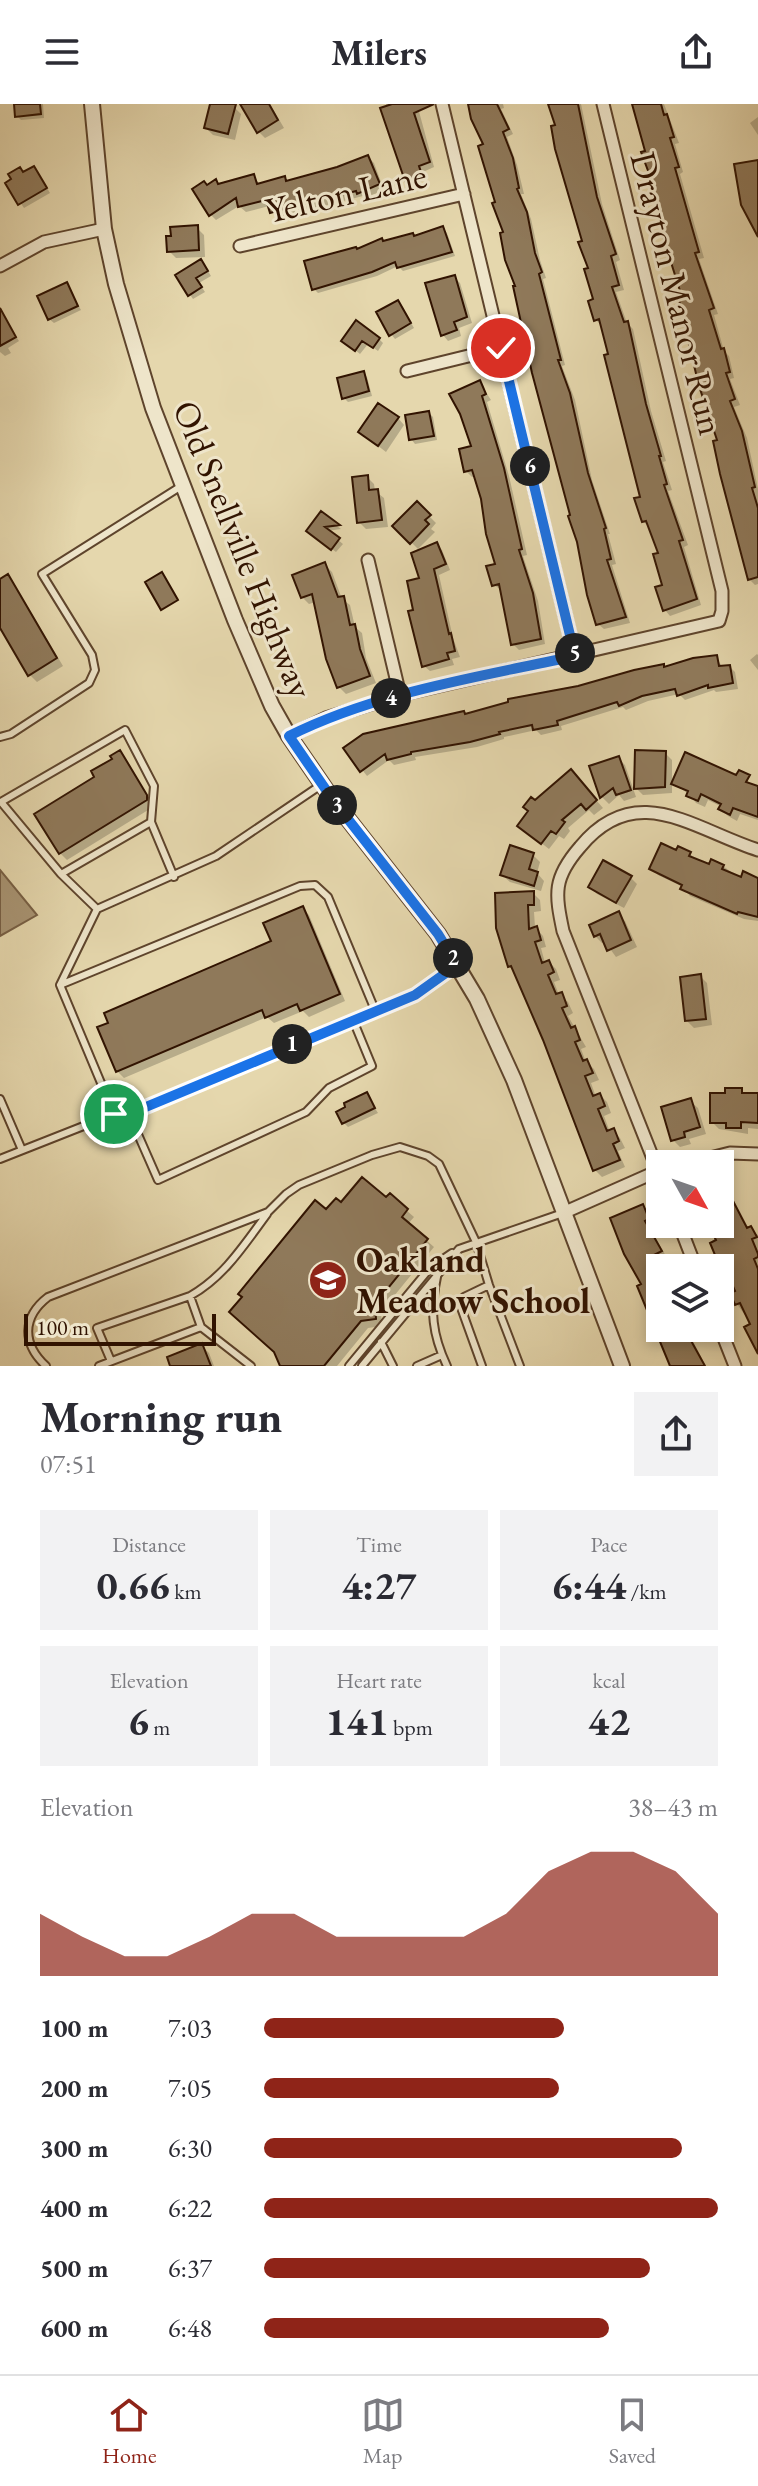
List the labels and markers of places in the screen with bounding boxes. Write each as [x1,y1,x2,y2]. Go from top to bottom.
pin [467,314,535,382]
pin: 6 [510,446,550,486]
pin: 5 [555,633,595,673]
pin: 4 [371,678,411,718]
pin: 3 [317,785,357,825]
pin: 2 [433,938,473,978]
pin: 1 [272,1024,312,1064]
pin [80,1080,148,1148]
place label: Oakland Meadow School [356,1236,590,1324]
school or university icon: Oakland Meadow School [307,1259,349,1301]

